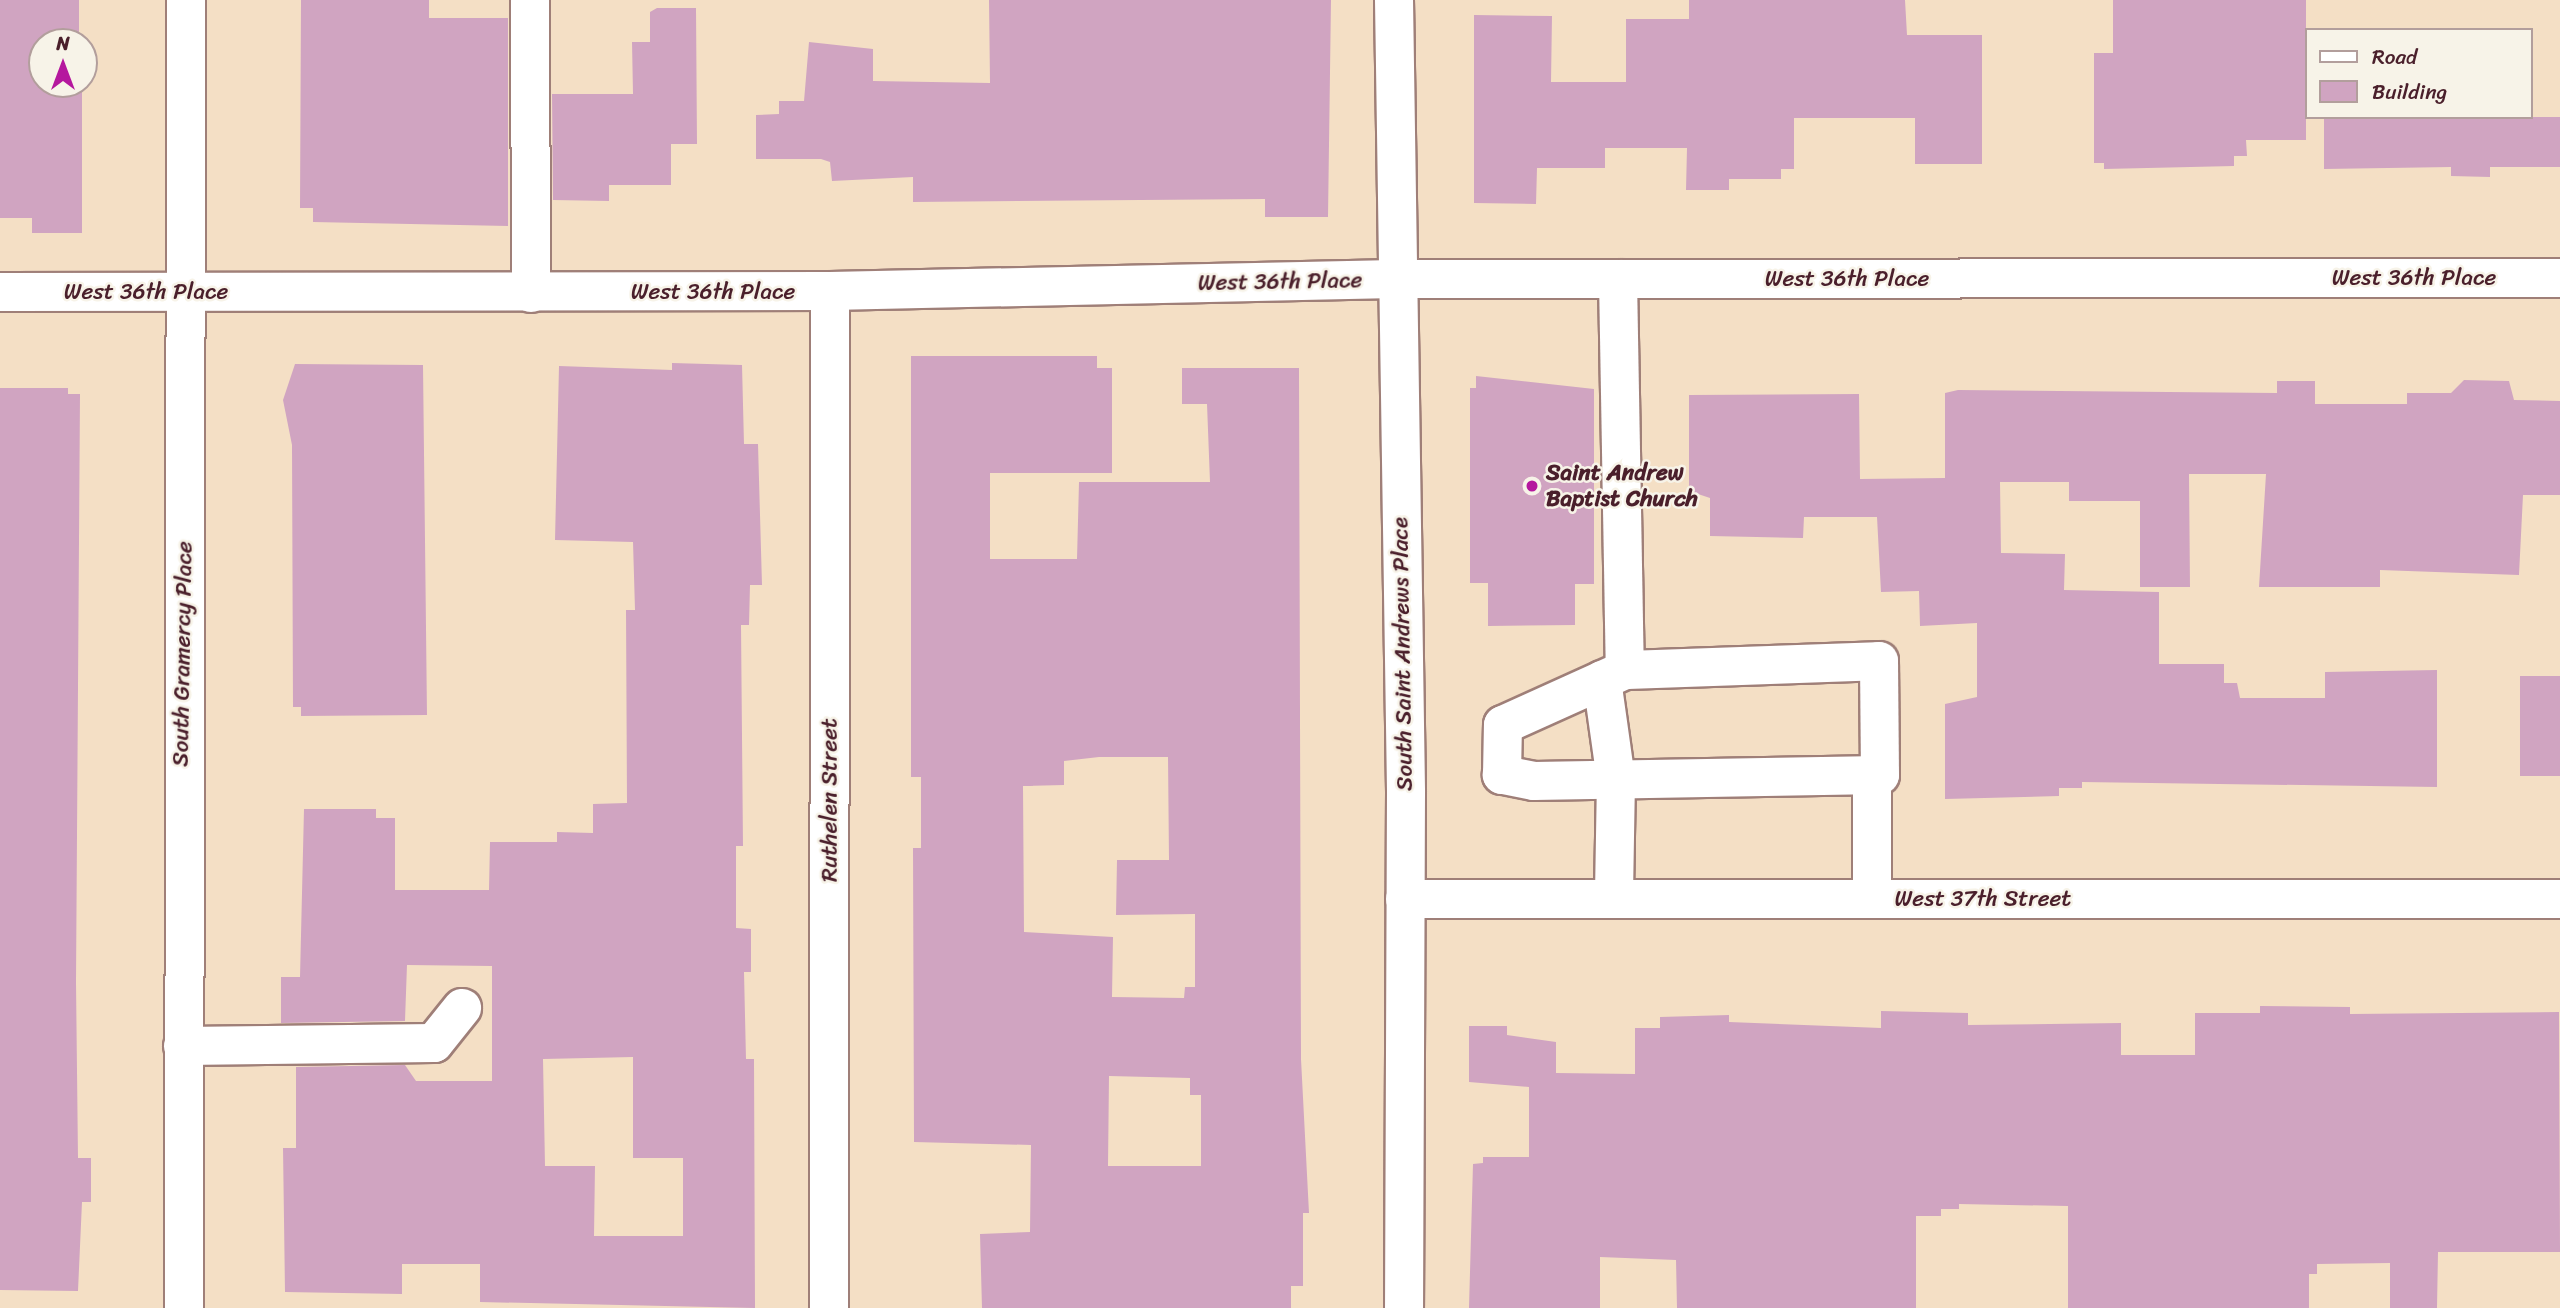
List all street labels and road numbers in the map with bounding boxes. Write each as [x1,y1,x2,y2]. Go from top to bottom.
street label: West 36th Place [2331,264,2497,292]
street label: West 36th Place [1764,265,1930,293]
street label: West 36th Place [1197,267,1363,297]
street label: West 36th Place [63,278,229,306]
street label: West 36th Place [630,278,796,306]
street label: South Saint Andrews Place [1387,516,1419,792]
street label: South Gramercy Place [167,541,199,767]
street label: Ruthelen Street [816,718,844,882]
street label: West 37th Street [1895,885,2071,913]

